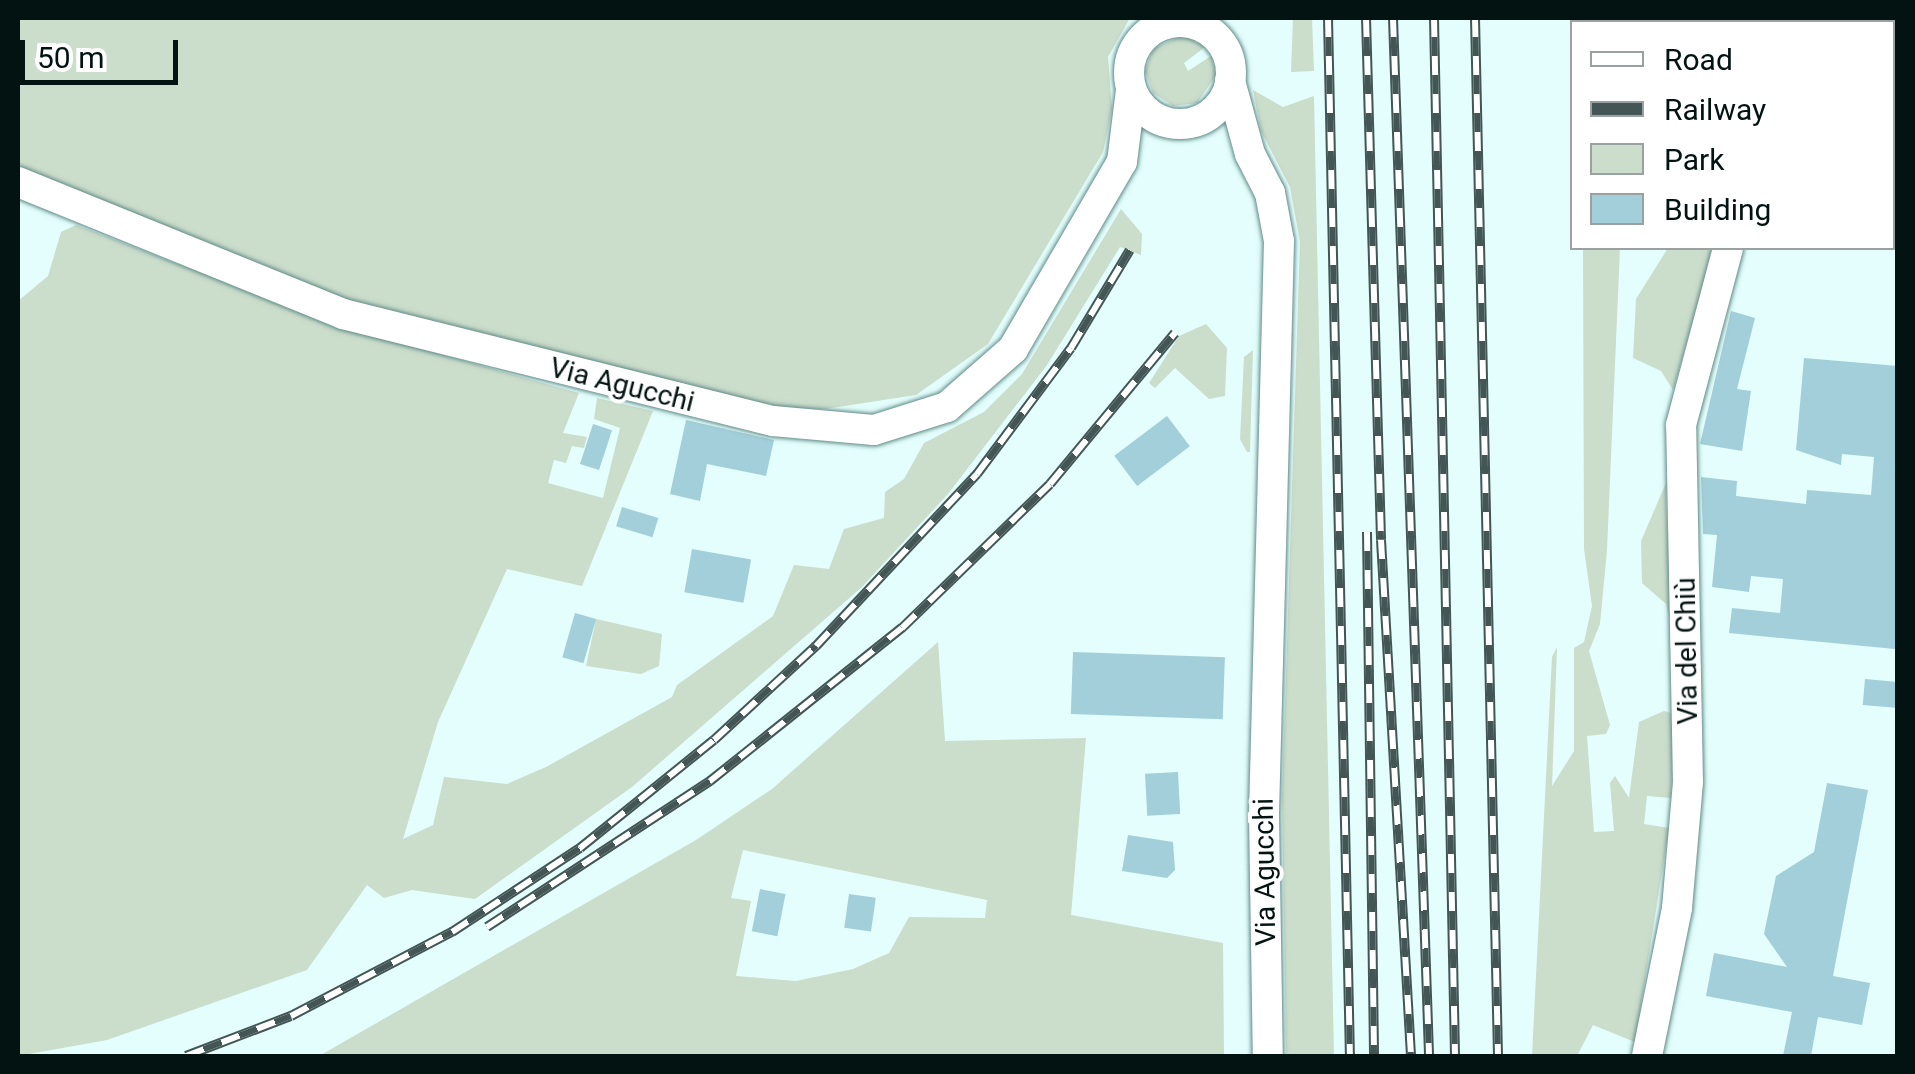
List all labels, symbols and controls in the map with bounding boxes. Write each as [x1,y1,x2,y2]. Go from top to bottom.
scale bar [25,20,182,82]
legend [1570,20,1895,250]
text: 50 m [37,40,104,75]
text: Road [1664,42,1733,77]
text: Railway [1664,92,1766,127]
text: Park [1664,142,1724,177]
text: Building [1664,192,1771,227]
street label: Via Agucchi [546,351,698,419]
street label: Via del Chiù [1669,577,1705,725]
street label: Via Agucchi [1247,798,1283,946]

